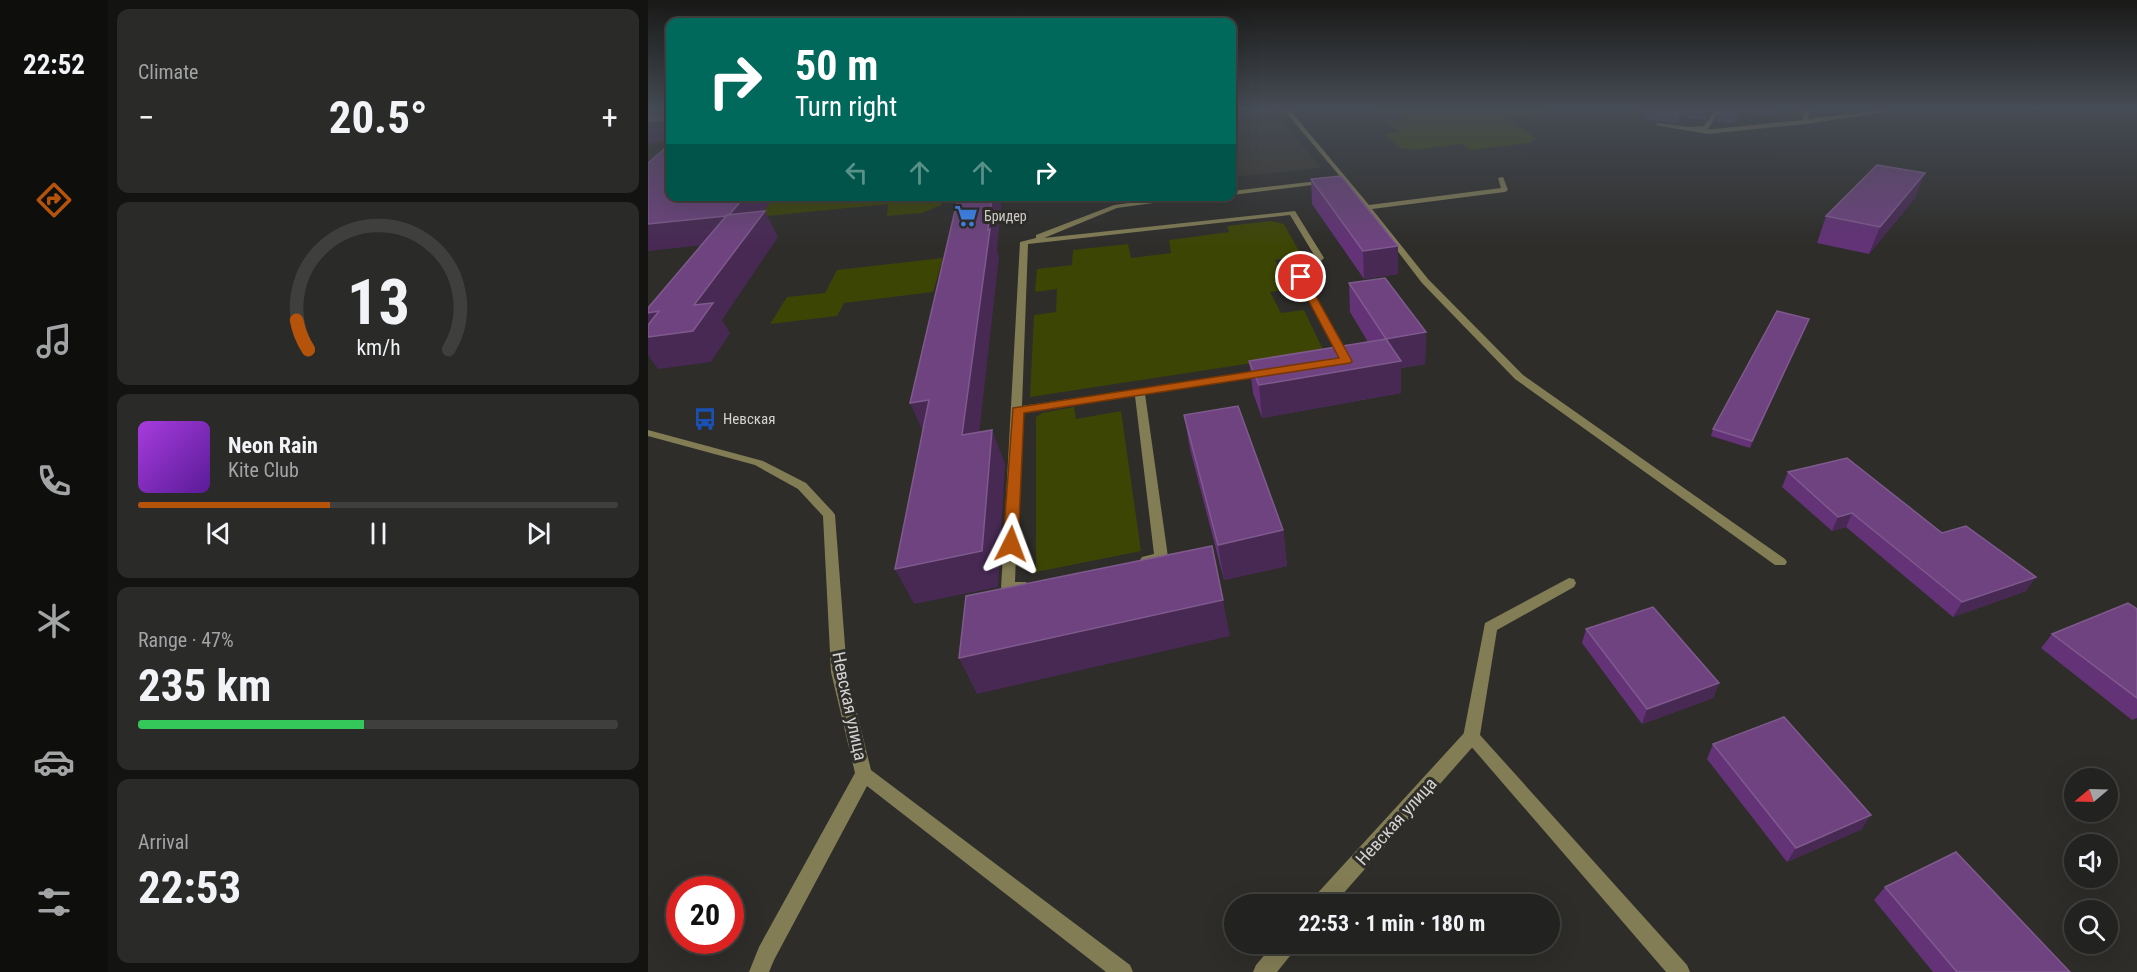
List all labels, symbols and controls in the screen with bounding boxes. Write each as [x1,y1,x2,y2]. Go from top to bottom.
text: 50 m [795,41,878,90]
icon: right [696,42,774,120]
text: 22:52 [23,49,85,81]
text: Climate [138,60,198,84]
text: 20.5° [329,91,427,144]
text: Turn right [795,91,897,123]
text: − [138,98,155,137]
text: + [602,98,618,137]
icon: left [840,156,873,189]
icon: ahead [903,156,936,189]
icon: ahead [966,156,999,189]
icon: right [1029,156,1062,189]
icon: directions [33,179,75,221]
supermarket icon: Бридер [953,203,979,229]
place label: Бридер [984,208,1027,224]
pin [1275,251,1326,302]
icon: arrive [1284,260,1317,293]
text: 13 [346,267,410,340]
icon: music [33,320,75,362]
text: km/h [356,336,400,361]
bus stop icon: Невская [692,406,718,432]
place label: Невская [723,410,775,428]
text: Neon Rain [228,433,318,458]
text: Kite Club [228,458,299,482]
icon: phone [33,460,75,502]
position arrow [979,512,1043,576]
icon: previous [202,517,235,550]
icon: pause [362,517,395,550]
icon: next [522,517,555,550]
icon: climate [33,600,75,642]
text: Range · 47% [138,628,234,652]
street label: Невская улица [828,650,872,762]
text: 235 km [138,659,271,712]
icon: car [33,741,75,783]
north arrow [2064,768,2118,822]
map controls [2064,768,2118,954]
street label: Невская улица [1351,773,1441,869]
text: Arrival [138,830,189,854]
button: sound [2064,834,2118,888]
text: 22:53 [138,861,241,914]
speed limit sign: 20 [666,876,744,954]
icon: filters [33,881,75,923]
button: search [2064,900,2118,954]
text: 22:53 · 1 min · 180 m [1299,911,1485,936]

